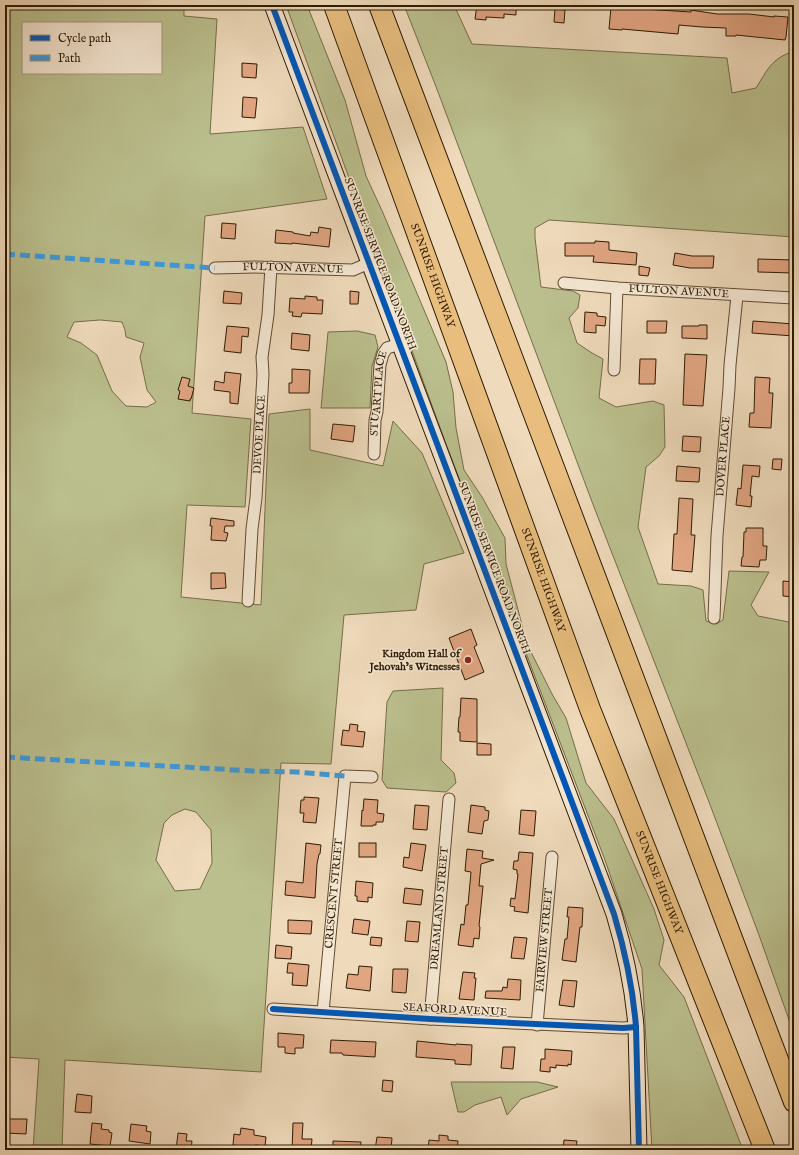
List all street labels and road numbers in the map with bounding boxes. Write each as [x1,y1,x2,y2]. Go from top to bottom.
street label: SUNRISE SERVICE ROAD NORTH [341,176,420,353]
street label: SUNRISE HIGHWAY [407,221,458,330]
street label: FULTON AVENUE [242,260,344,277]
street label: FULTON AVENUE [628,282,730,301]
street label: STUART PLACE [368,349,391,436]
street label: DEVOE PLACE [250,394,269,474]
street label: DOVER PLACE [713,415,734,497]
street label: SUNRISE SERVICE ROAD NORTH [455,480,534,657]
street label: SUNRISE HIGHWAY [518,526,569,635]
street label: SUNRISE HIGHWAY [632,829,686,937]
street label: CRESCENT STREET [322,838,346,949]
street label: DREAMLAND STREET [427,846,452,971]
street label: FAIRVIEW STREET [533,888,556,993]
street label: SEAFORD AVENUE [402,1000,508,1020]

